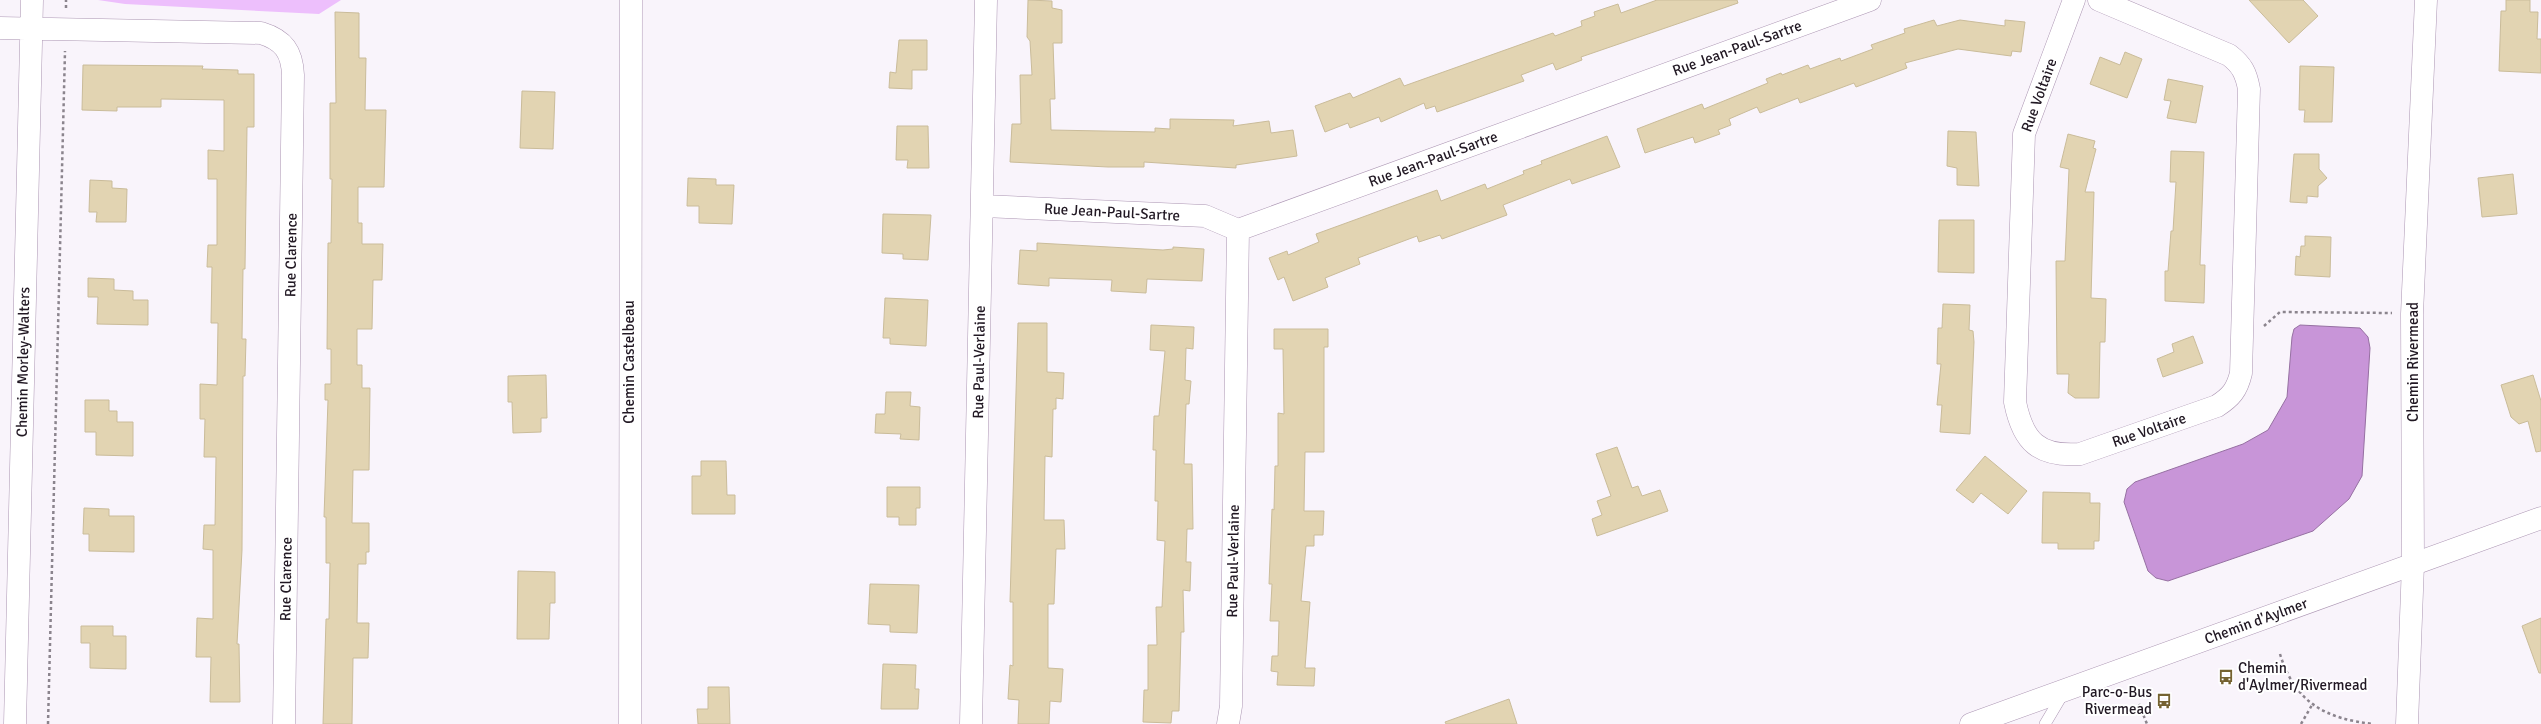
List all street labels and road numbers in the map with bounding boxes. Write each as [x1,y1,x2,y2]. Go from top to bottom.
street label: Rue Jean-Paul-Sartre [1670,16,1804,80]
street label: Rue Voltaire [2017,56,2061,134]
street label: Rue Jean-Paul-Sartre [1366,127,1500,191]
street label: Rue Jean-Paul-Sartre [1044,199,1180,225]
street label: Rue Clarence [281,213,301,297]
street label: Chemin Morley-Walters [13,286,33,437]
street label: Chemin Castelbeau [620,300,638,424]
street label: Chemin Rivermead [2404,302,2422,422]
street label: Rue Paul-Verlaine [969,305,989,419]
street label: Rue Voltaire [2110,409,2188,451]
street label: Rue Paul-Verlaine [1223,504,1243,618]
street label: Rue Clarence [276,537,296,621]
street label: Chemin d'Aylmer [2202,594,2311,648]

